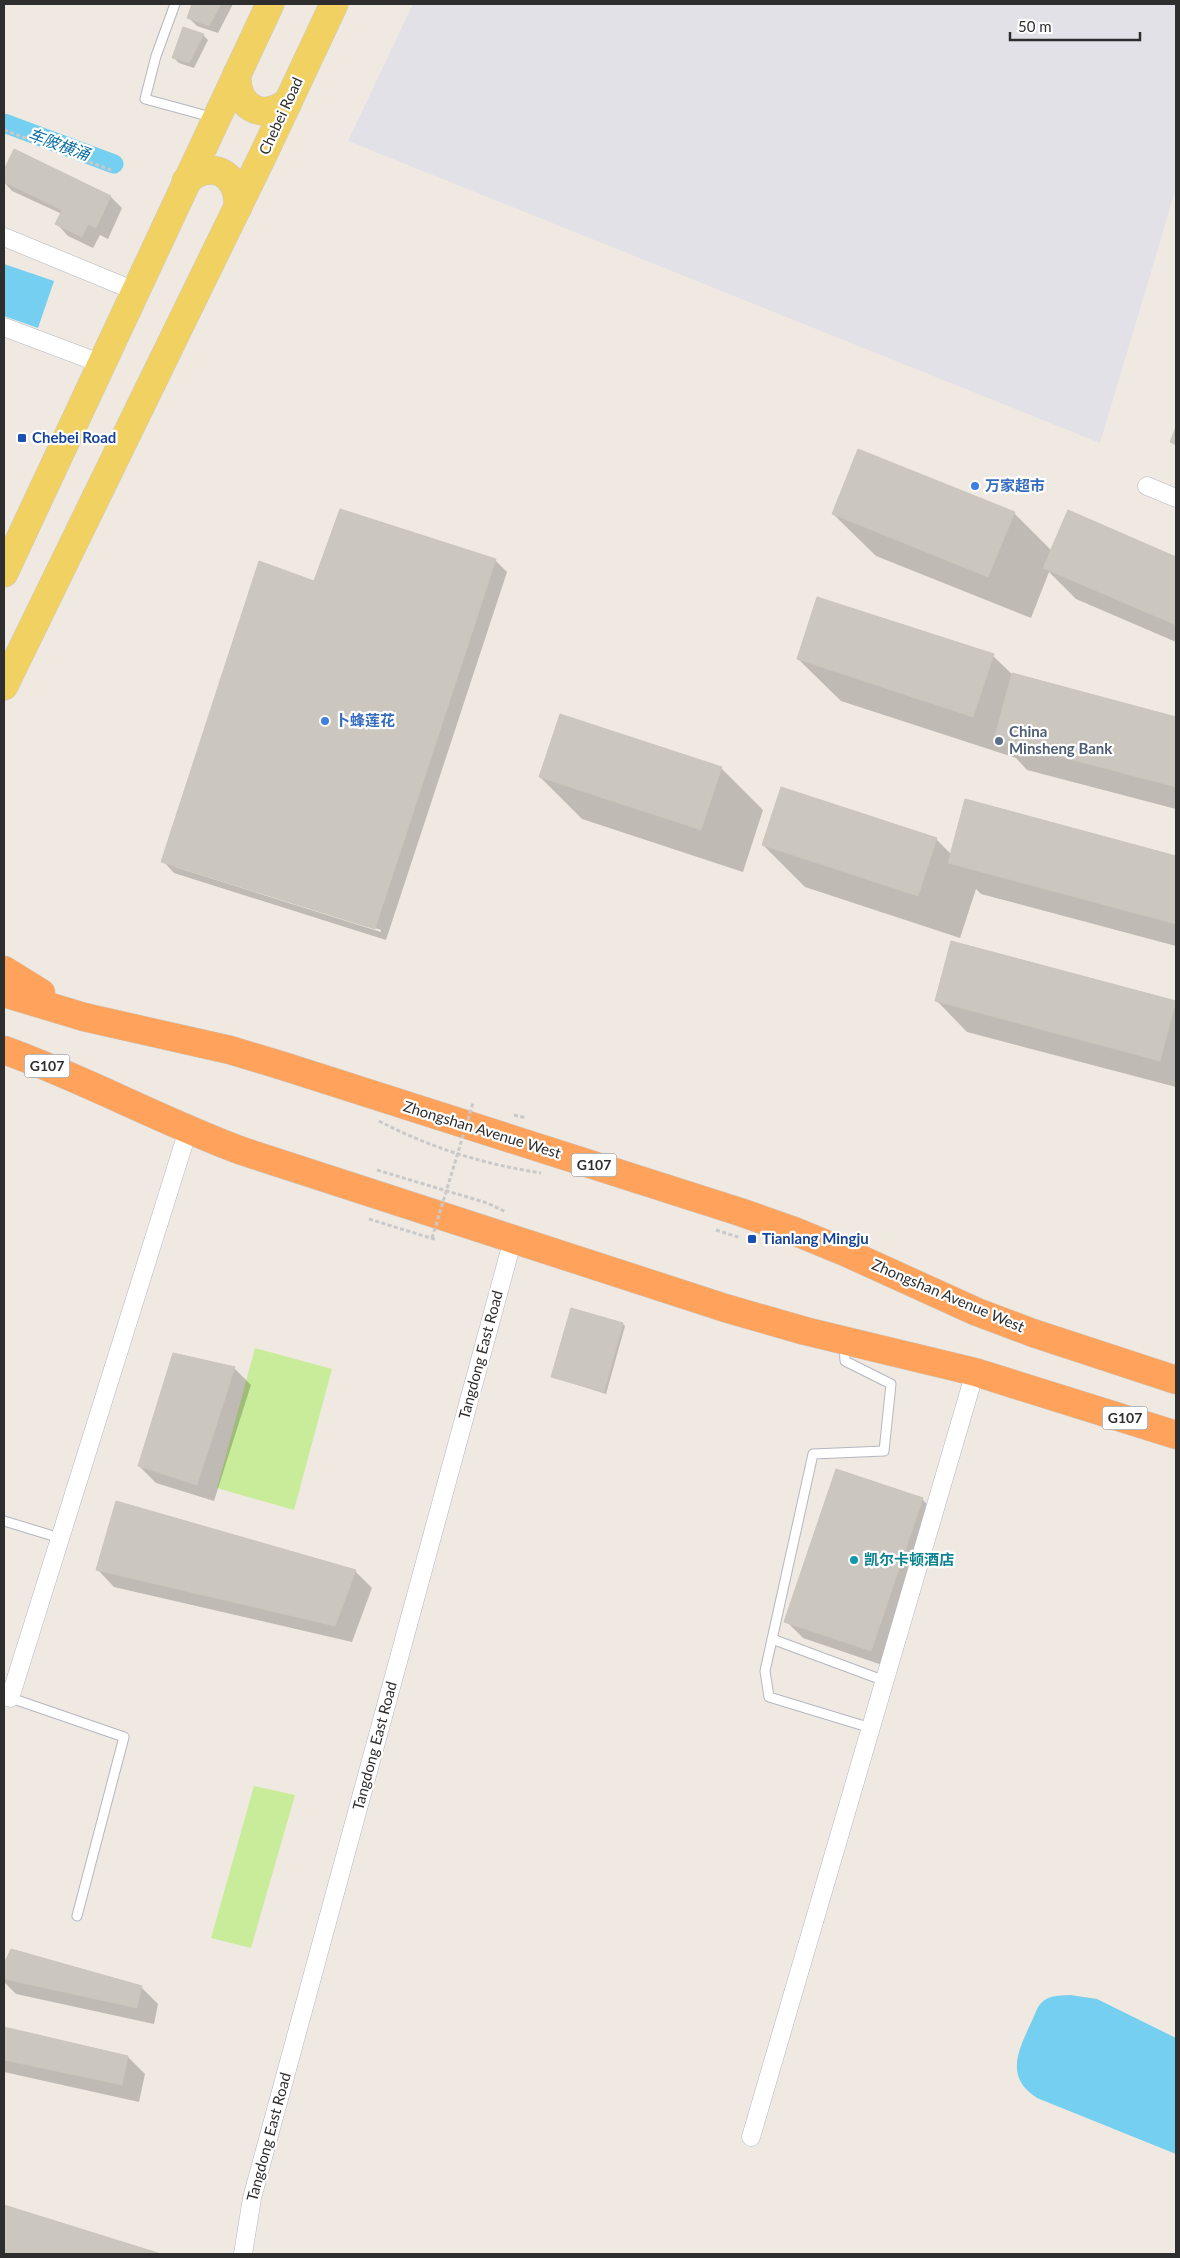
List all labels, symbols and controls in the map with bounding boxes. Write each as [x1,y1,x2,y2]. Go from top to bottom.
scale bar [1010,10,1140,42]
text: 50 m [1018,17,1052,35]
street label: Chebei Road [254,74,306,157]
water label: 车陂横涌 [26,124,94,164]
place label: Chebei Road [32,428,116,446]
marker: Chebei Road [16,432,28,444]
place label: 万家超市 [985,476,1045,494]
marker: 万家超市 [969,480,981,492]
place label: 卜蜂莲花 [335,711,395,729]
marker: 卜蜂莲花 [319,715,331,727]
place label: China Minsheng Bank [1009,722,1113,757]
marker: China Minsheng Bank [993,735,1005,747]
road number: G107 [24,1054,70,1078]
street label: Zhongshan Avenue West [401,1096,564,1162]
road number: G107 [572,1154,616,1176]
place label: Tianlang Mingju [762,1229,869,1247]
marker: Tianlang Mingju [746,1233,758,1245]
street label: Zhongshan Avenue West [869,1255,1028,1336]
street label: Tangdong East Road [454,1288,506,1421]
road number: G107 [1102,1406,1148,1430]
place label: 凯尔卡顿酒店 [864,1550,954,1568]
marker: 凯尔卡顿酒店 [848,1554,860,1566]
street label: Tangdong East Road [348,1679,400,1812]
street label: Tangdong East Road [242,2070,294,2203]

